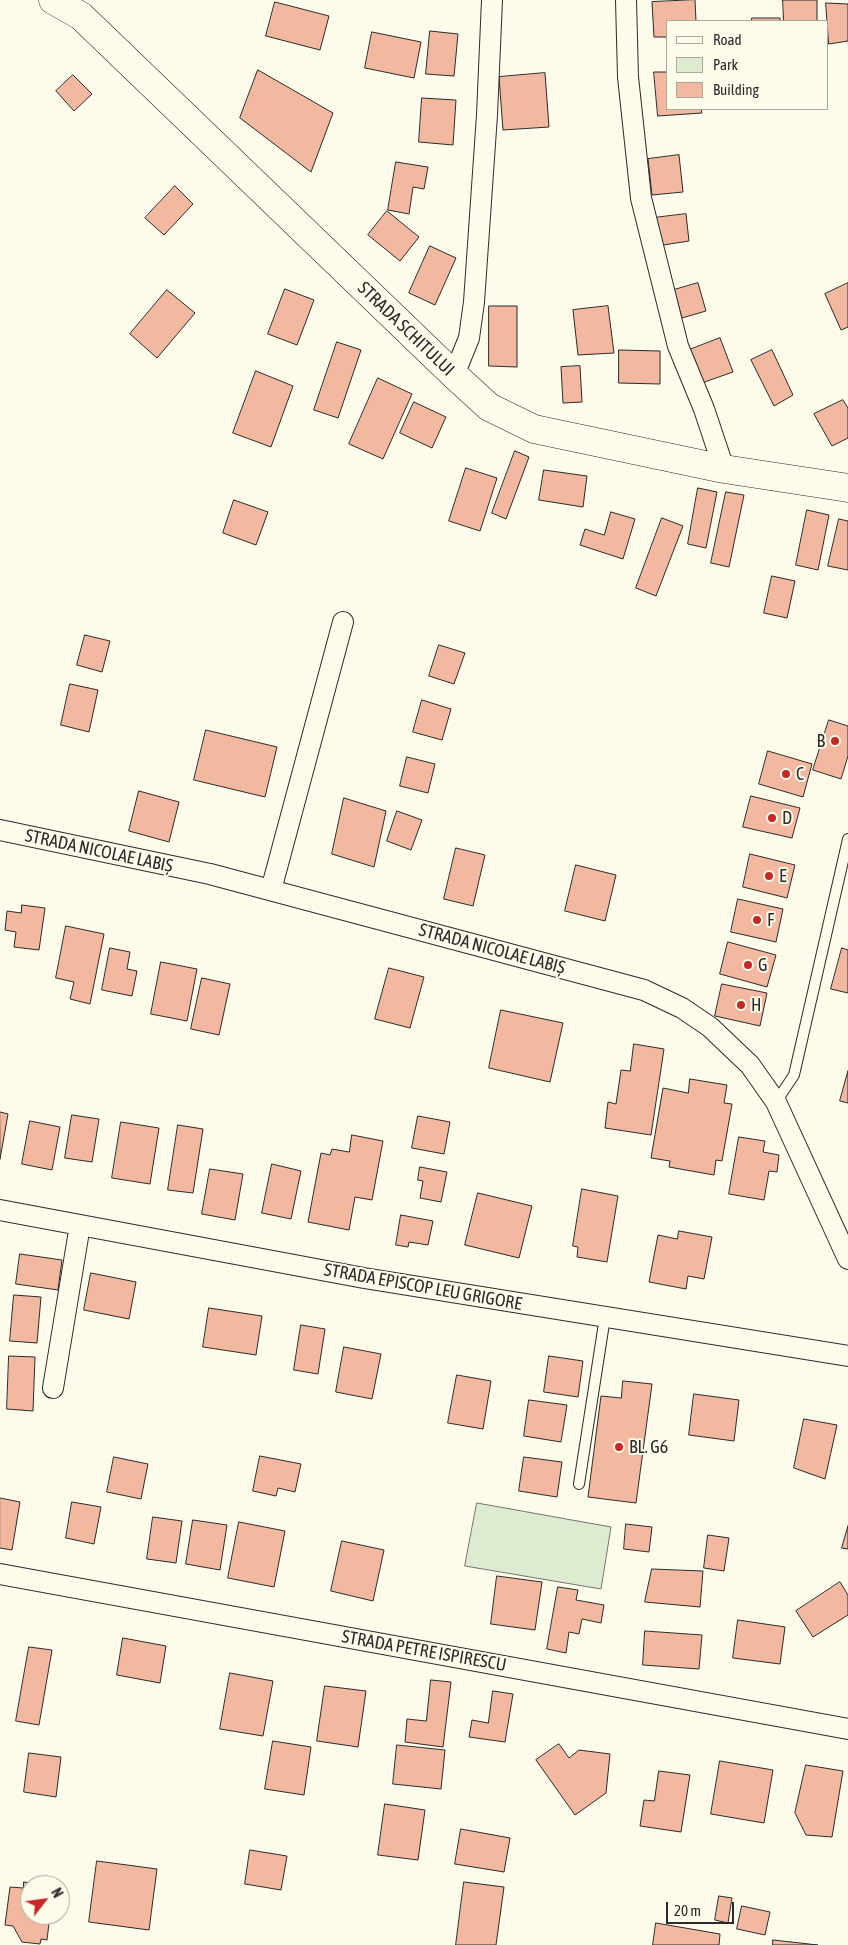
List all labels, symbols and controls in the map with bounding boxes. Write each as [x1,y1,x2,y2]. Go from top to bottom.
legend [666,20,828,110]
text: Road [713,31,742,48]
text: Park [713,56,738,73]
text: Building [713,81,759,98]
street label: STRADA SCHITULUI [353,277,459,381]
place label: B [816,730,825,752]
marker: B [829,735,841,747]
place label: C [796,763,804,785]
marker: C [780,768,792,780]
place label: D [782,807,792,829]
marker: D [766,812,778,824]
street label: STRADA NICOLAE LABIȘ [23,825,175,877]
place label: E [779,865,787,887]
marker: E [763,870,775,882]
place label: F [767,909,774,931]
marker: F [751,914,763,926]
street label: STRADA NICOLAE LABIȘ [417,919,567,979]
place label: G [758,954,768,976]
marker: G [742,959,754,971]
place label: H [751,994,761,1016]
marker: H [735,999,747,1011]
street label: STRADA EPISCOP LEU GRIGORE [322,1259,524,1315]
place label: BL. G6 [629,1436,668,1458]
marker: BL. G6 [613,1441,625,1453]
street label: STRADA PETRE ISPIRESCU [340,1626,508,1676]
north arrow [20,1875,70,1925]
text: N [48,1885,66,1901]
scale bar [668,1892,736,1924]
text: 20 m [674,1902,701,1919]

